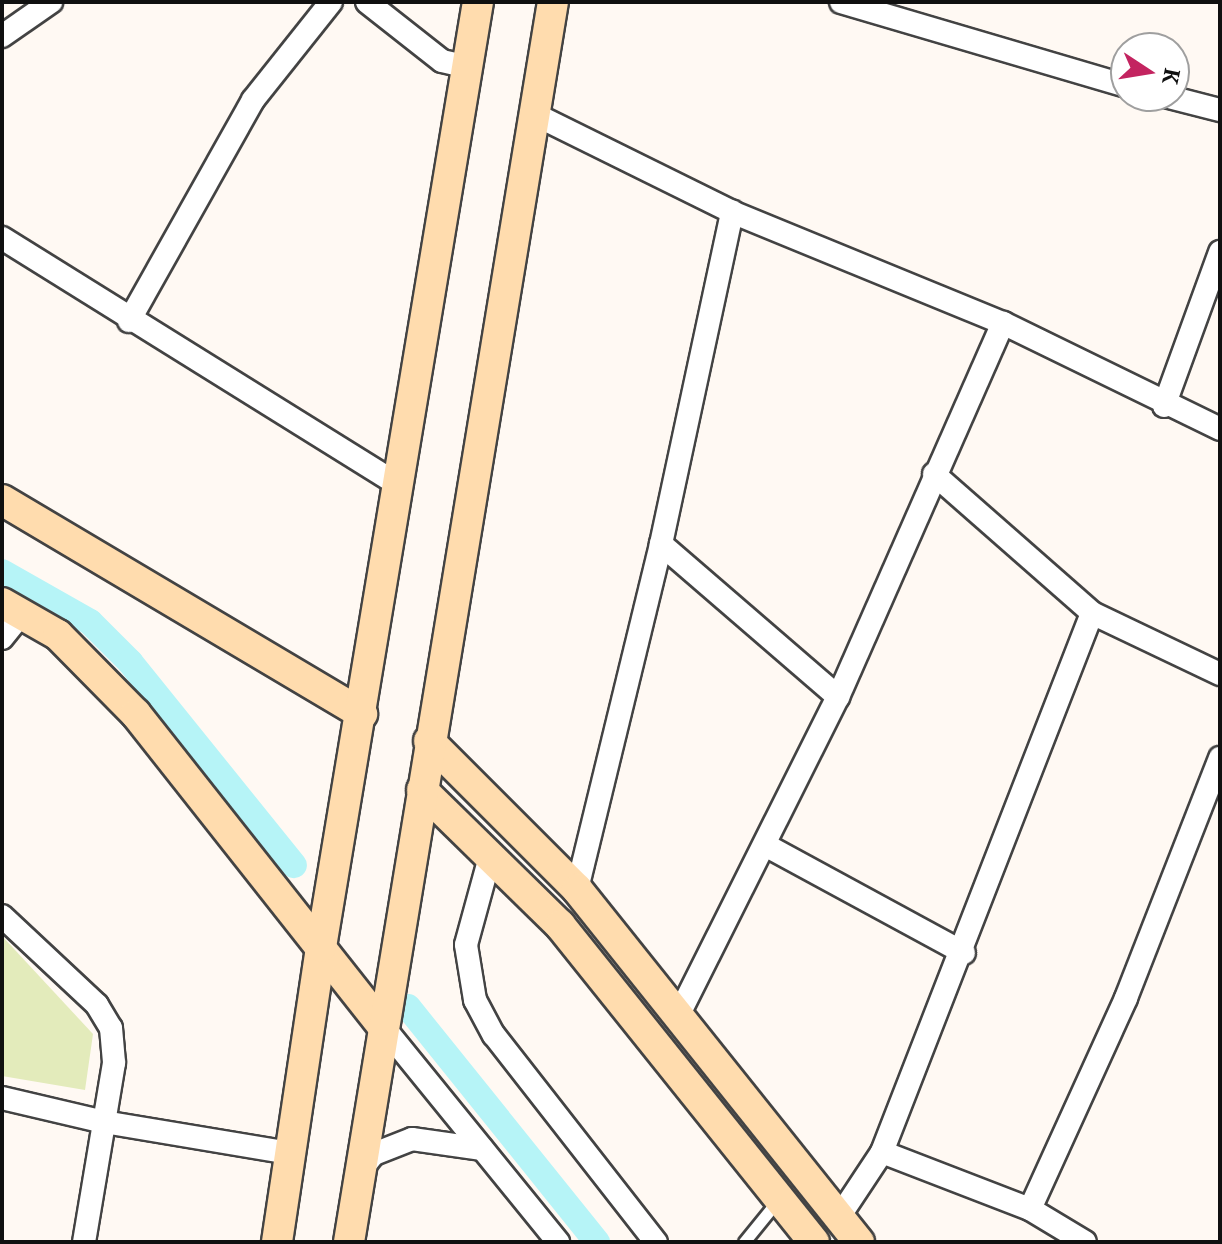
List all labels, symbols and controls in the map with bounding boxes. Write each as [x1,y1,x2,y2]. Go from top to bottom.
north arrow [1110,32,1190,112]
text: K [1156,66,1188,87]

